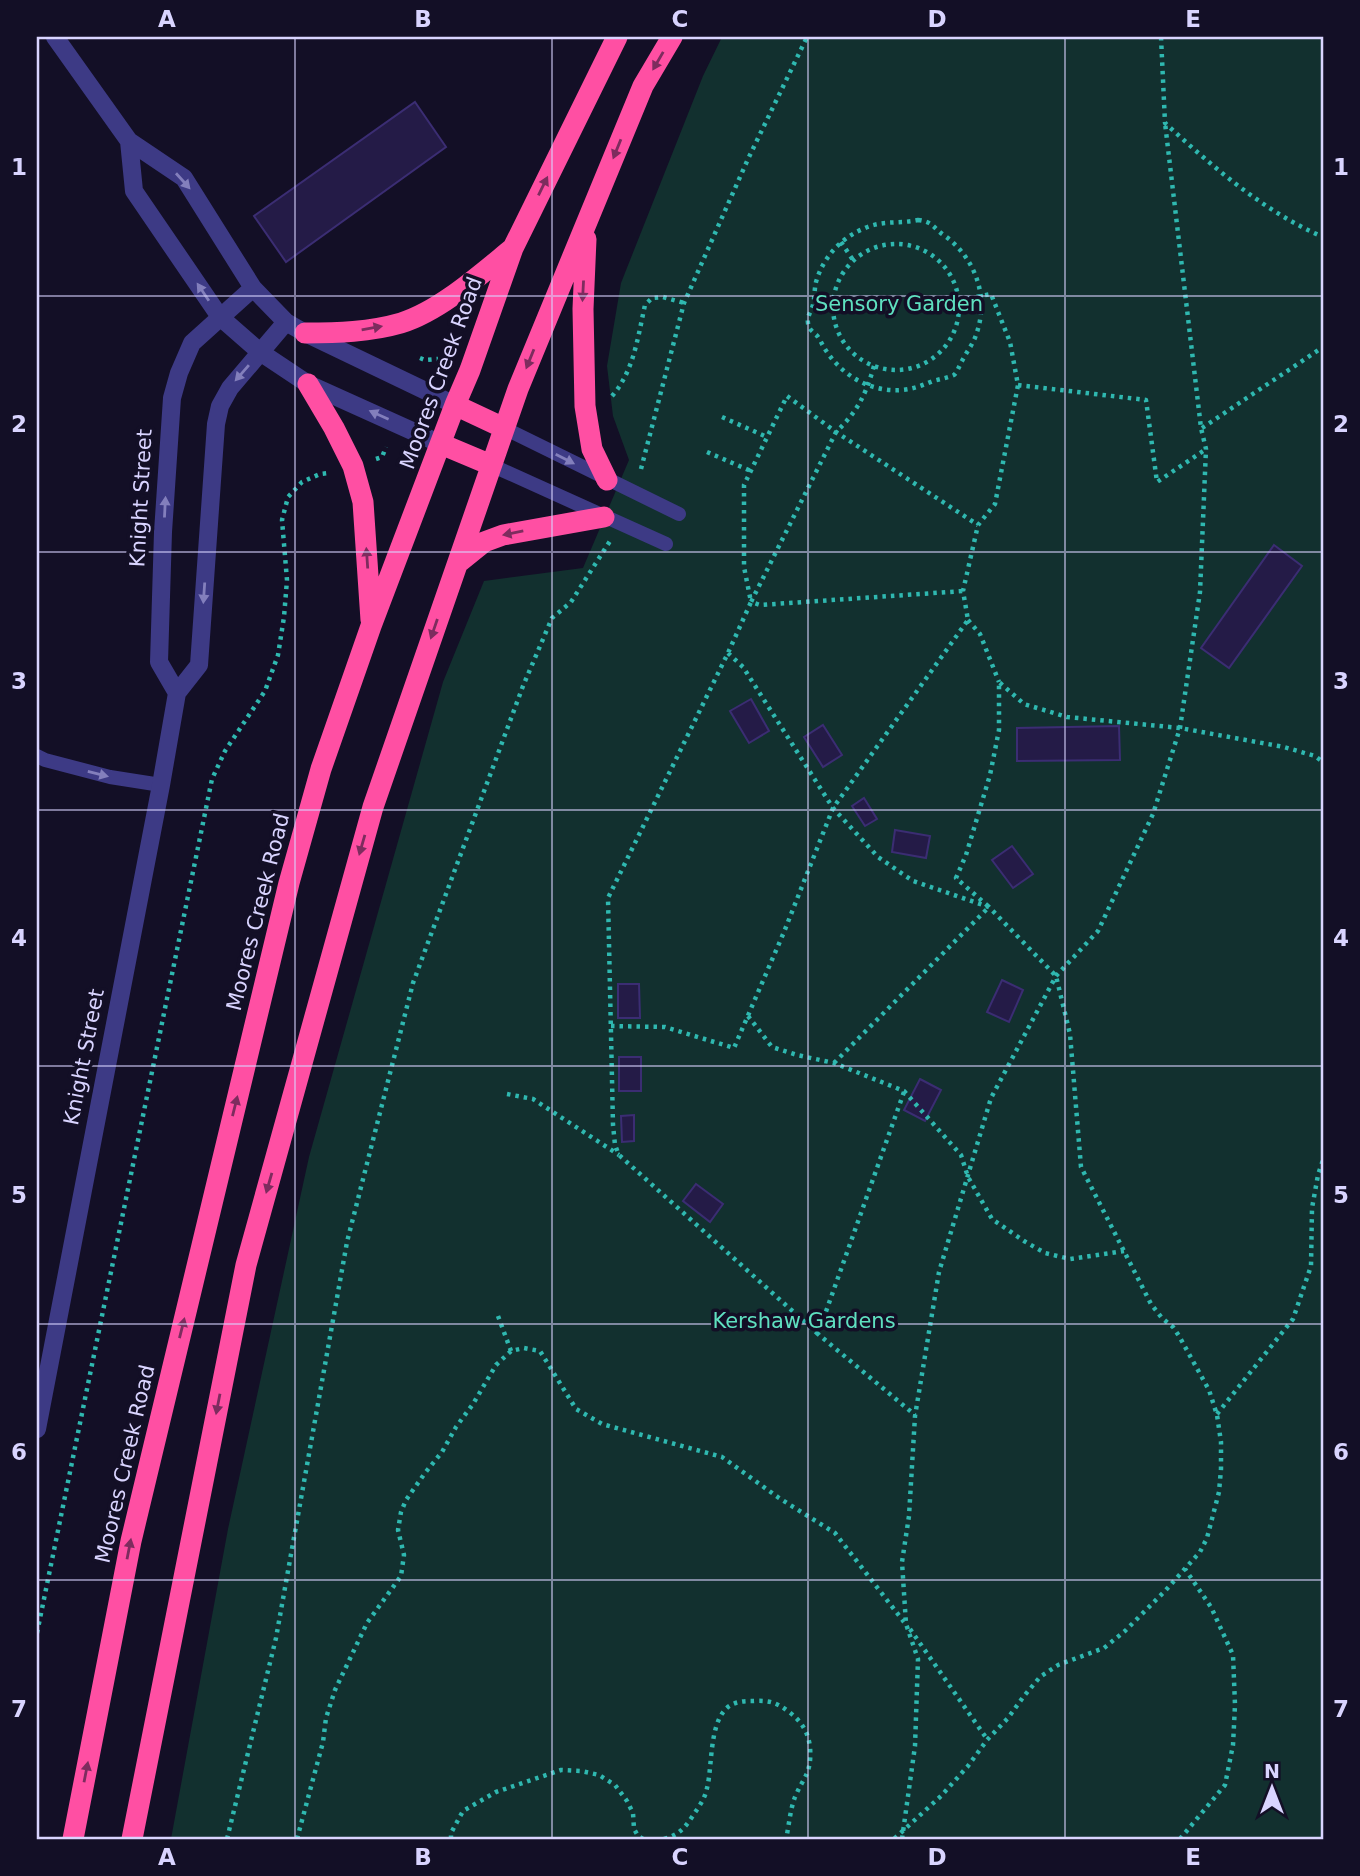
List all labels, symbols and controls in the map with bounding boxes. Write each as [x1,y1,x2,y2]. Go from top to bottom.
text: A [158,6,176,32]
text: B [414,6,432,32]
text: C [672,6,688,32]
text: D [927,6,947,32]
text: E [1185,6,1201,32]
one-way arrow [652,52,664,71]
one-way arrow [612,139,623,160]
text: 1 [11,154,27,180]
text: 1 [1333,154,1349,180]
one-way arrow [175,172,191,190]
one-way arrow [538,176,549,196]
street label: Moores Creek Road [395,274,487,472]
one-way arrow [578,281,589,303]
one-way arrow [196,283,210,301]
park label: Sensory Garden [815,292,983,316]
one-way arrow [362,322,384,333]
one-way arrow [525,349,536,370]
one-way arrow [235,365,250,382]
one-way arrow [369,409,389,421]
text: 2 [11,411,27,437]
text: 2 [1333,411,1349,437]
street label: Knight Street [125,428,157,568]
one-way arrow [555,453,575,464]
one-way arrow [159,495,170,517]
one-way arrow [502,528,524,539]
one-way arrow [361,546,372,568]
one-way arrow [199,582,210,604]
one-way arrow [428,619,439,640]
text: 3 [11,668,27,694]
text: 3 [1333,668,1349,694]
one-way arrow [87,769,109,780]
street label: Moores Creek Road [222,811,294,1013]
one-way arrow [357,835,367,856]
text: 4 [11,925,27,951]
text: 4 [1333,925,1349,951]
street label: Knight Street [59,987,109,1127]
one-way arrow [230,1095,241,1117]
one-way arrow [263,1172,274,1194]
text: 5 [11,1182,27,1208]
text: 5 [1333,1182,1349,1208]
park label: Kershaw Gardens [712,1309,896,1333]
one-way arrow [177,1316,188,1338]
street label: Moores Creek Road [91,1363,159,1565]
one-way arrow [212,1393,223,1415]
text: 6 [11,1439,27,1465]
text: 6 [1333,1439,1349,1465]
one-way arrow [124,1538,135,1560]
text: 7 [11,1696,27,1722]
text: 7 [1333,1696,1349,1722]
north arrow [1238,1754,1308,1824]
text: N [1264,1760,1280,1782]
one-way arrow [81,1761,92,1783]
text: A [158,1844,176,1870]
text: B [414,1844,432,1870]
text: C [672,1844,688,1870]
text: D [927,1844,947,1870]
text: E [1185,1844,1201,1870]

